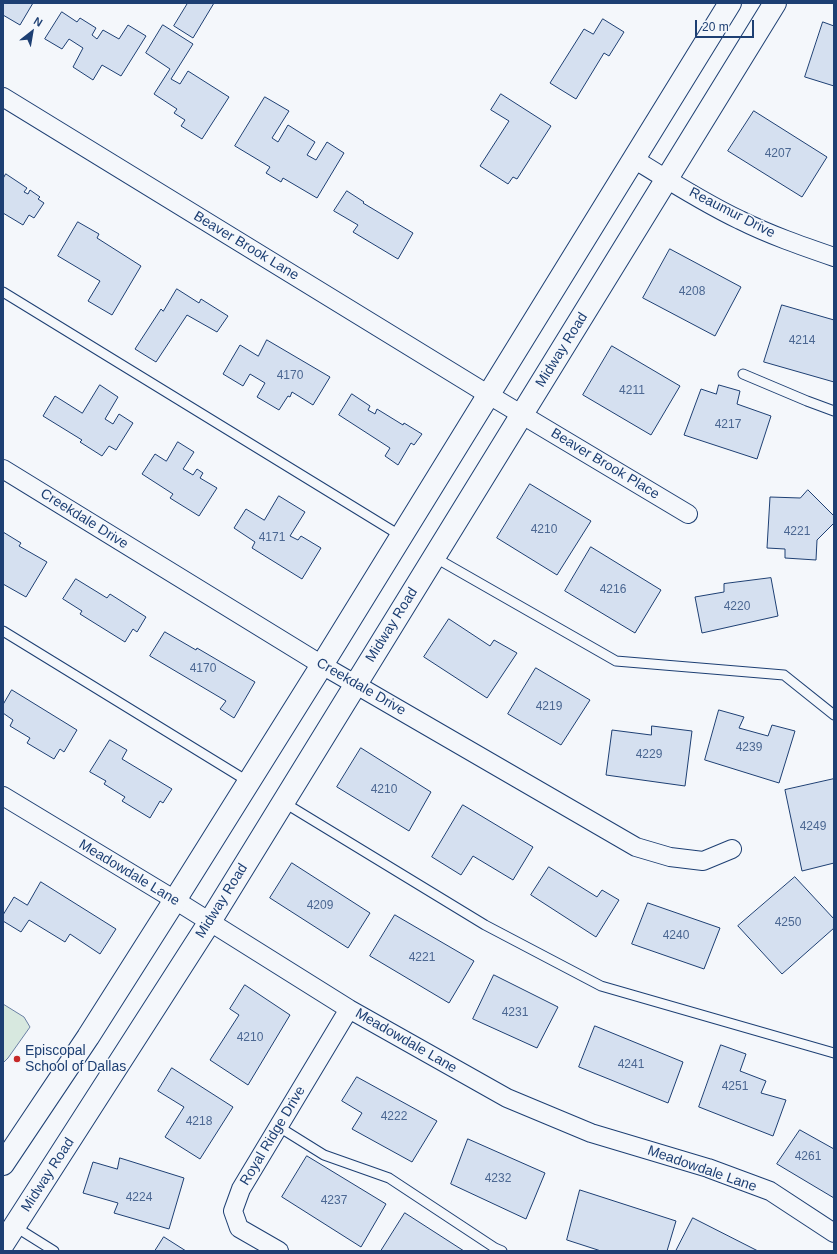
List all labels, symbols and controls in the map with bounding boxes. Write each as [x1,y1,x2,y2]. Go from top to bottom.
north arrow [12,12,52,52]
scale bar [697,12,756,38]
text: N [32,15,45,29]
text: 20 m [702,20,729,34]
house number: 4207 [765,147,791,161]
street label: Reaumur Drive [686,184,778,242]
street label: Beaver Brook Lane [190,208,302,284]
house number: 4208 [679,285,705,299]
street label: Midway Road [532,310,592,390]
house number: 4214 [789,334,815,348]
house number: 4170 [277,369,303,383]
house number: 4211 [619,384,645,398]
house number: 4217 [715,418,741,432]
street label: Beaver Brook Place [548,425,662,503]
street label: Creekdale Drive [37,485,131,553]
house number: 4210 [531,523,557,537]
house number: 4221 [784,525,810,539]
house number: 4171 [259,531,285,545]
house number: 4216 [600,583,626,597]
street label: Midway Road [362,585,422,665]
house number: 4220 [724,600,750,614]
street label: Creekdale Drive [313,655,409,719]
house number: 4170 [190,662,216,676]
house number: 4219 [536,700,562,714]
house number: 4239 [736,741,762,755]
house number: 4229 [636,748,662,762]
house number: 4210 [371,783,397,797]
house number: 4249 [800,820,826,834]
street label: Meadowdale Lane [76,836,182,910]
street label: Midway Road [192,861,252,941]
house number: 4209 [307,899,333,913]
house number: 4250 [775,916,801,930]
house number: 4240 [663,929,689,943]
house number: 4221 [409,951,435,965]
street label: Meadowdale Lane [352,1005,460,1077]
house number: 4231 [502,1006,528,1020]
house number: 4210 [237,1031,263,1045]
place label: Episcopal School of Dallas [25,1043,126,1076]
marker: Episcopal School of Dallas [12,1054,22,1064]
house number: 4241 [618,1058,644,1072]
house number: 4251 [722,1080,748,1094]
street label: Royal Ridge Drive [237,1083,309,1189]
house number: 4222 [381,1110,407,1124]
house number: 4218 [186,1115,212,1129]
street label: Midway Road [18,1135,78,1215]
street label: Meadowdale Lane [645,1142,759,1196]
house number: 4261 [795,1150,821,1164]
house number: 4232 [485,1172,511,1186]
house number: 4224 [126,1191,152,1205]
house number: 4237 [321,1194,347,1208]

